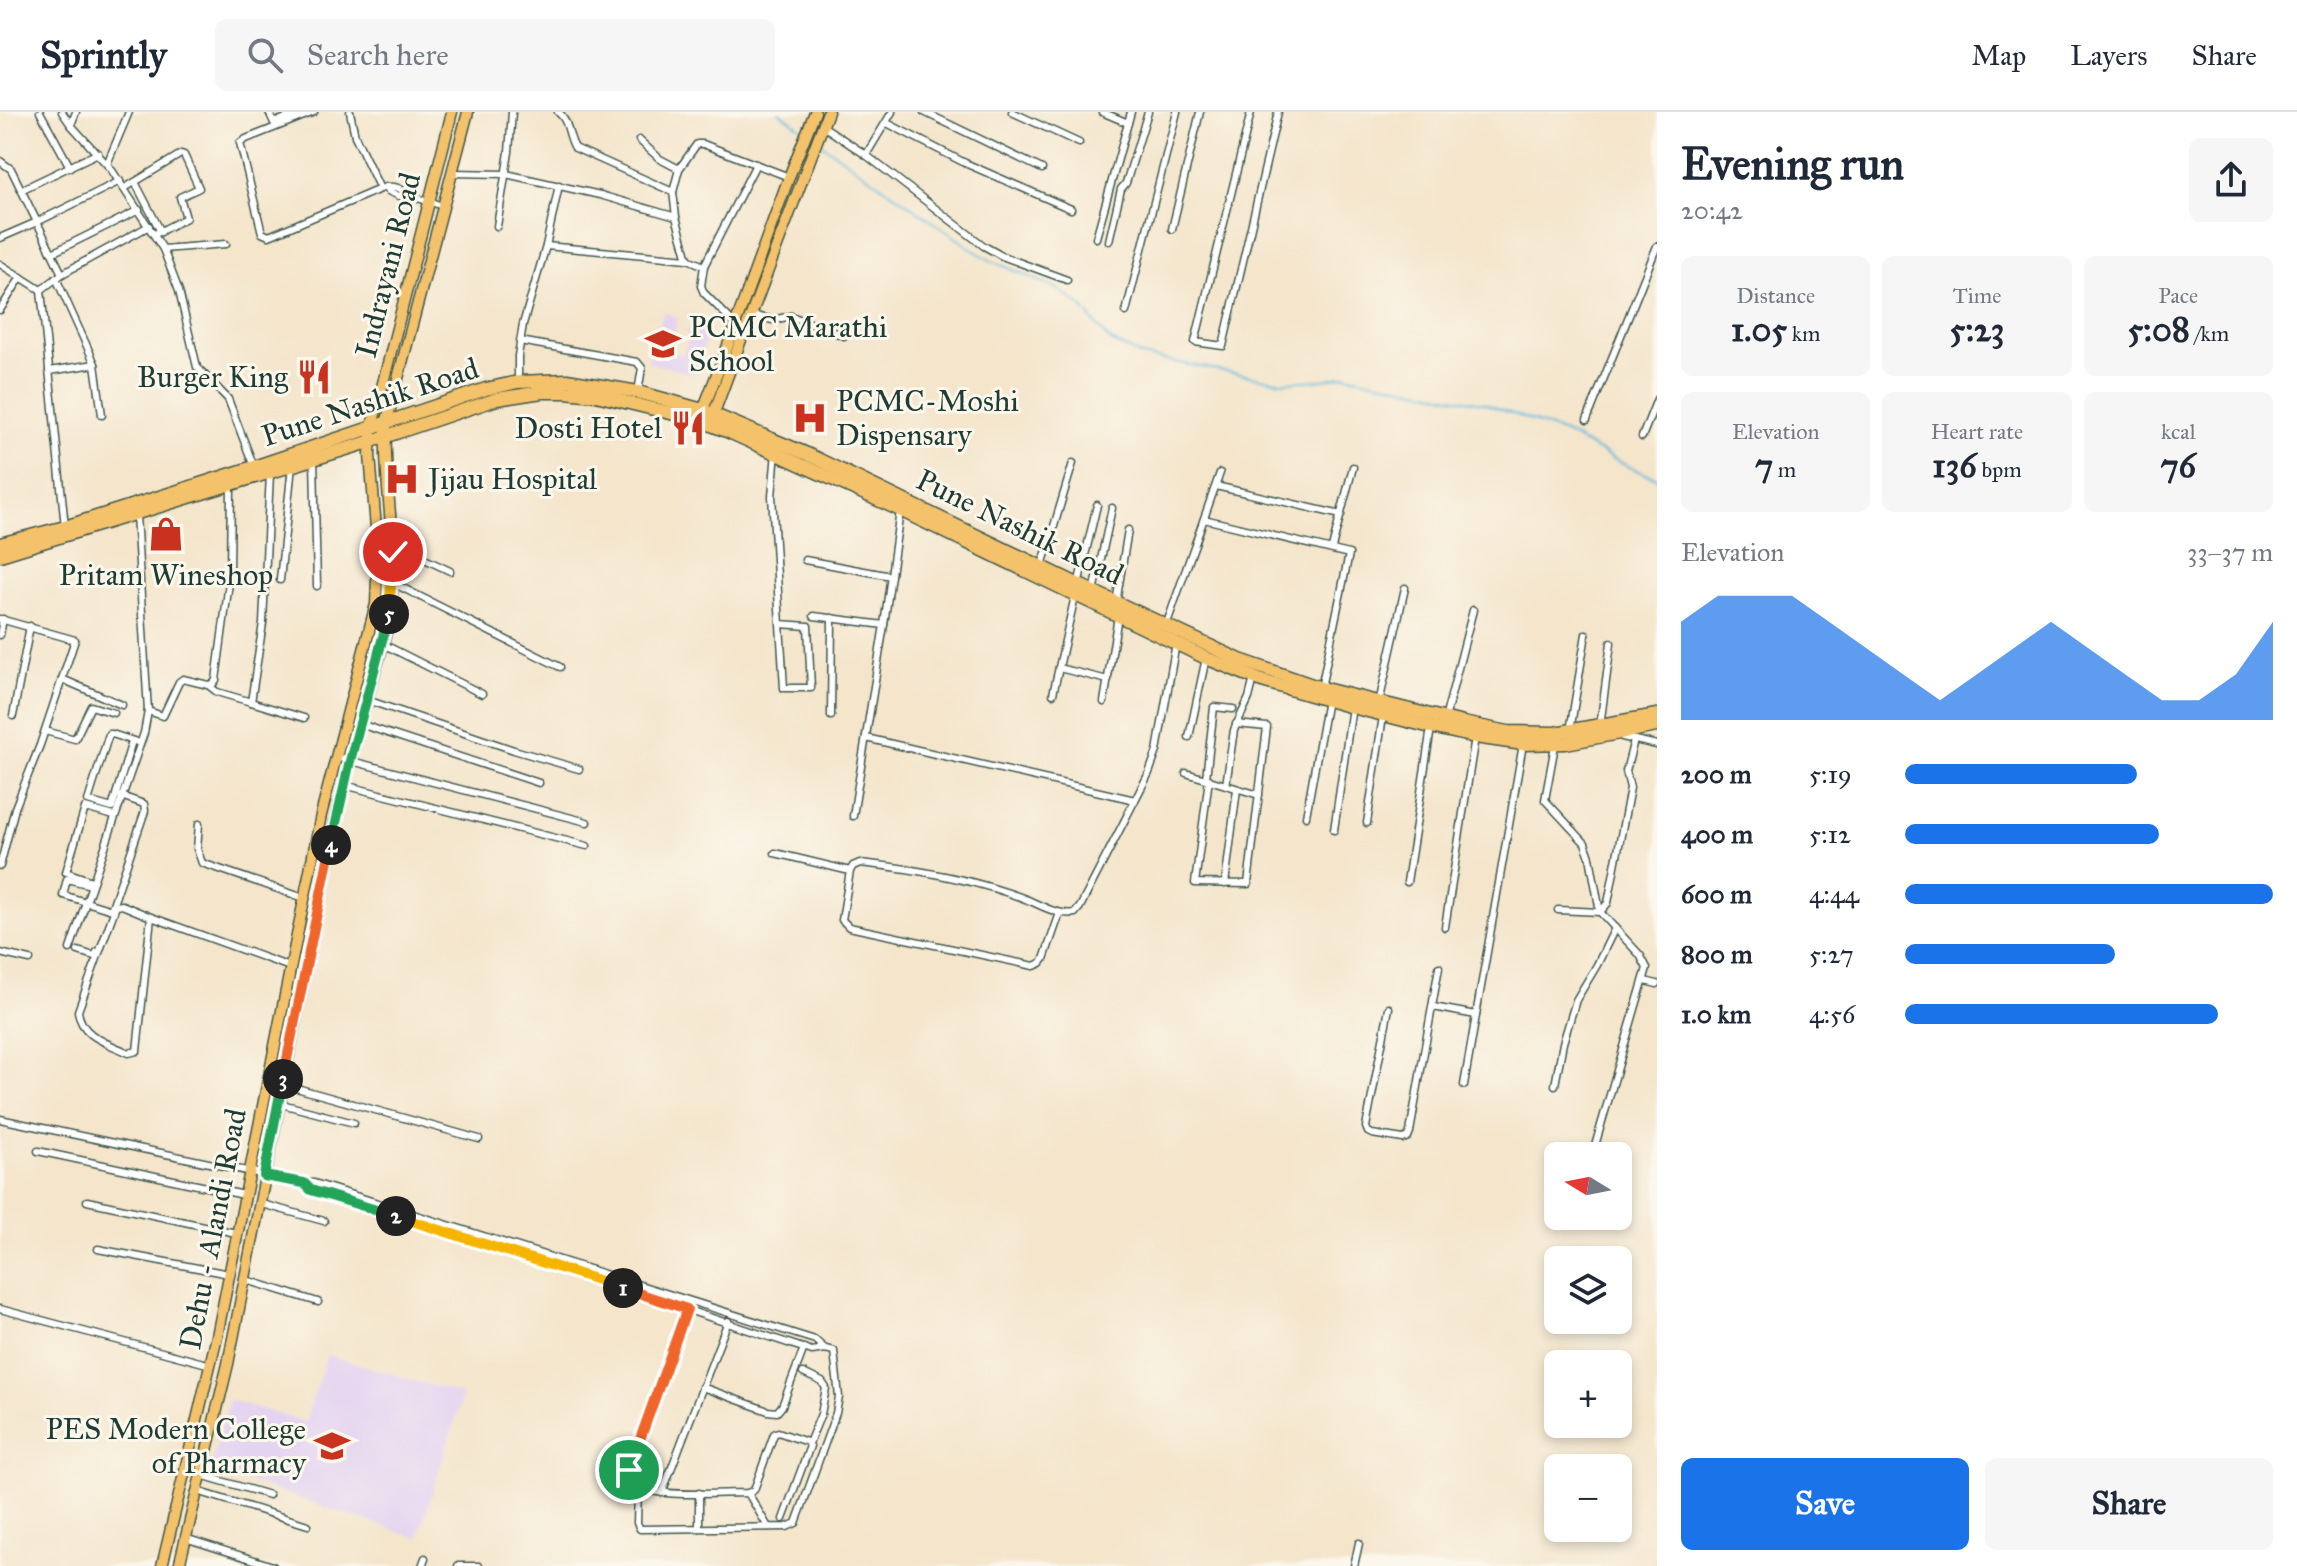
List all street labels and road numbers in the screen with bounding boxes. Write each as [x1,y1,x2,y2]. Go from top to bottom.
street label: Indrayani Road [348,169,428,361]
street label: Pune Nashik Road [257,350,483,454]
street label: Pune Nashik Road [911,461,1129,593]
street label: Dehu - Alandi Road [172,1105,254,1353]

